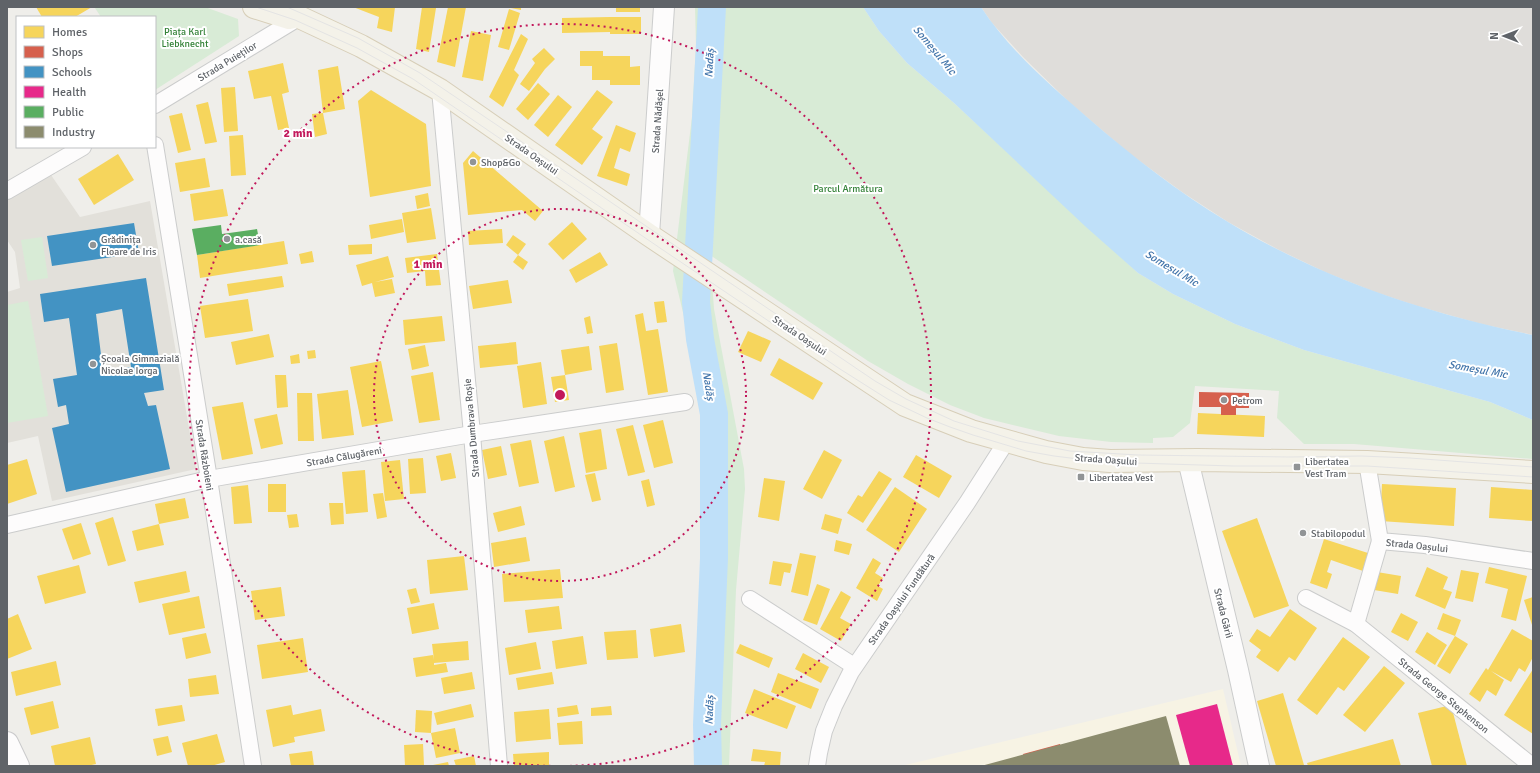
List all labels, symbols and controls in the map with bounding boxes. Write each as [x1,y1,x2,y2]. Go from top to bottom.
legend [16,16,156,148]
north arrow [1484,16,1524,56]
water label: Someșul Mic [910,23,959,78]
text: Homes [52,25,87,40]
park label: Piața Karl Liebknecht [161,26,209,50]
text: N [1488,32,1501,40]
street label: Strada Puieților [196,39,260,84]
text: Shops [52,45,83,60]
water label: Nadăș [702,47,717,78]
text: Schools [52,65,92,80]
text: Health [52,85,86,100]
street label: Strada Nădășel [650,88,666,154]
text: Public [52,105,84,120]
text: Industry [52,125,95,140]
text: 2 min [284,126,313,141]
street label: Strada Oașului [502,132,561,178]
marker: Shop&Go [468,157,478,167]
place label: Shop&Go [481,157,520,169]
park label: Parcul Armătura [813,183,883,195]
place label: Grădinița Floare de Iris [101,234,157,258]
marker: a.casă [222,234,232,244]
place label: a.casă [235,234,262,246]
marker: Grădinița Floare de Iris [88,240,98,250]
water label: Someșul Mic [1143,247,1201,290]
text: 1 min [414,257,443,272]
street label: Strada Oașului [770,313,829,358]
place label: Școala Gimnazială Nicolae Iorga [101,353,180,377]
water label: Someșul Mic [1447,358,1509,381]
marker: Școala Gimnazială Nicolae Iorga [88,359,98,369]
water label: Nadăș [700,371,717,403]
street label: Strada Dumbrava Roșie [462,378,482,478]
centre of rings [553,388,567,402]
marker: Petrom [1219,395,1229,405]
place label: Petrom [1232,395,1263,407]
street label: Strada Războieni [192,419,216,492]
street label: Strada Călugăreni [305,444,383,470]
street label: Strada Oașului [1074,452,1138,468]
place label: Libertatea Vest Tram [1305,456,1349,480]
marker: Libertatea Vest Tram [1292,462,1302,472]
marker: Libertatea Vest [1076,472,1086,482]
place label: Libertatea Vest [1089,472,1154,484]
marker: Stabilopodul [1298,528,1308,538]
place label: Stabilopodul [1311,528,1365,540]
street label: Strada Oașului [1385,537,1449,555]
street label: Strada Oașului Fundătură [866,552,938,647]
street label: Strada Gării [1211,587,1235,639]
street label: Strada George Stephenson [1396,655,1491,736]
water label: Nadăș [702,694,717,725]

